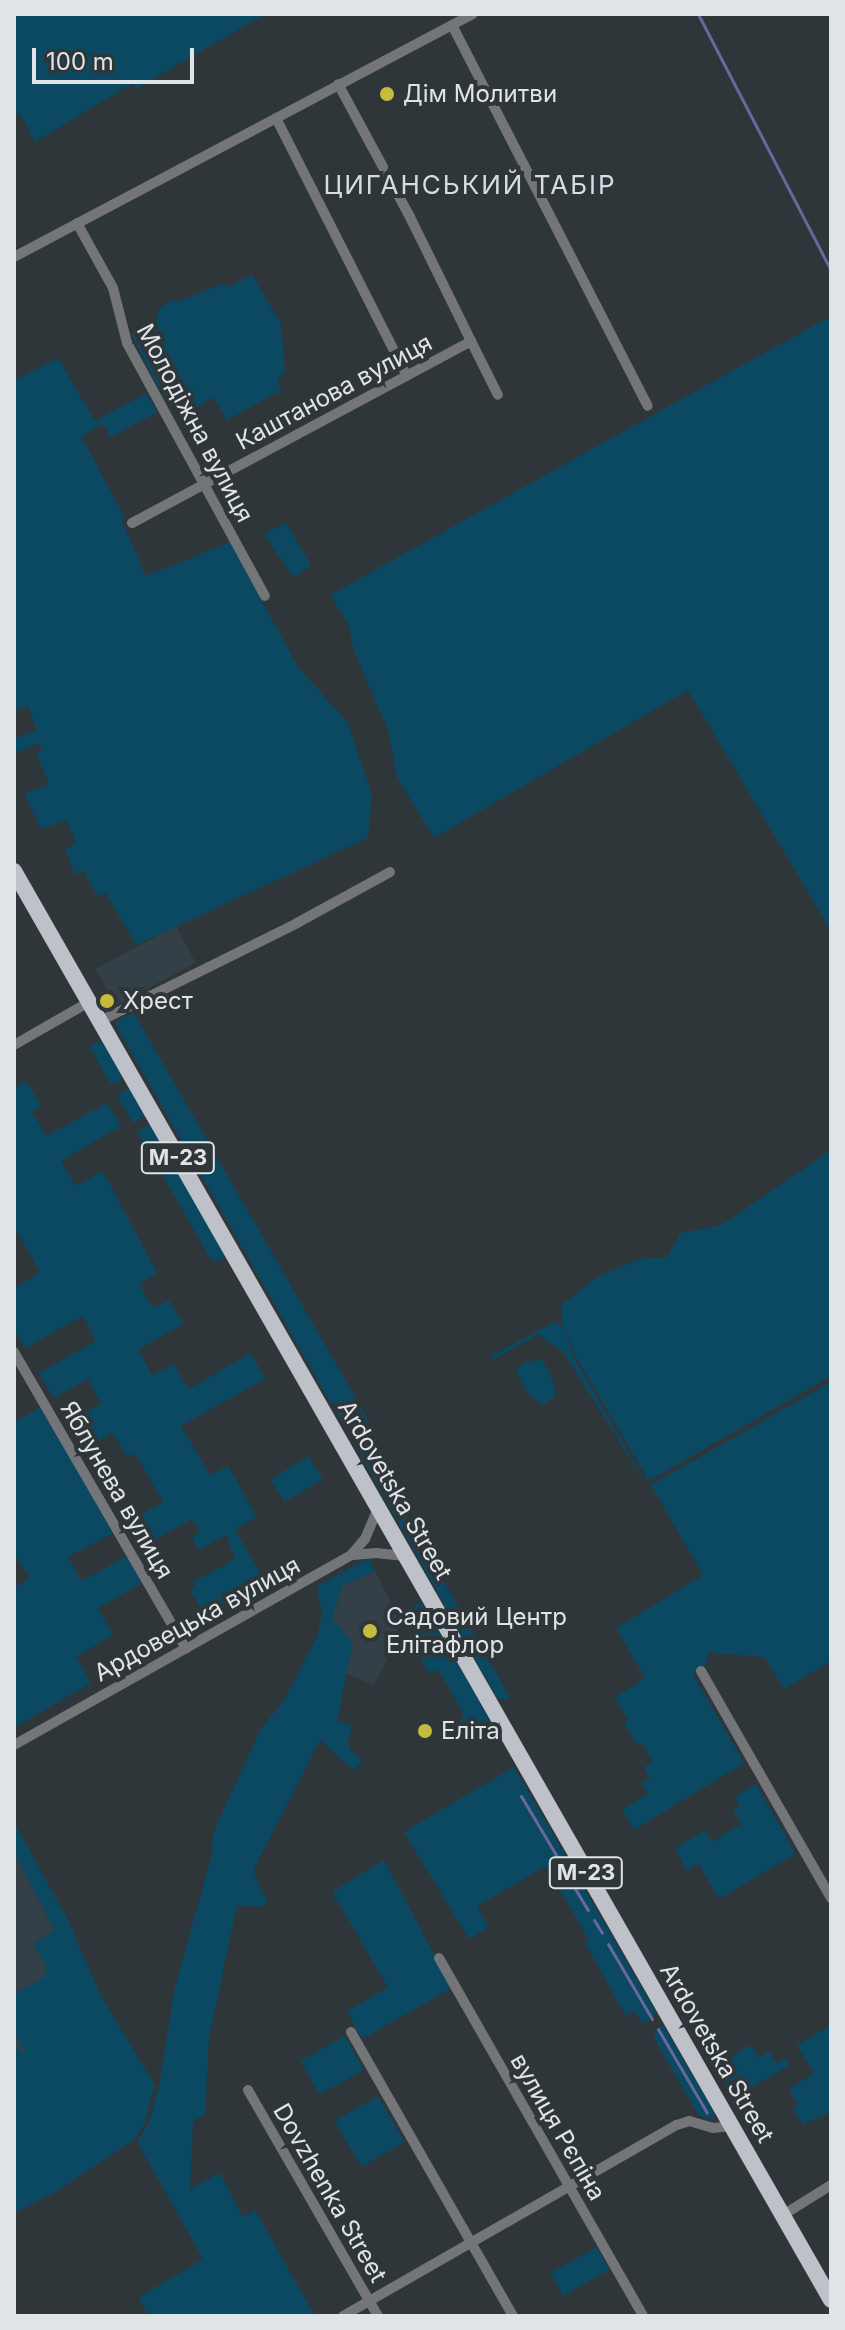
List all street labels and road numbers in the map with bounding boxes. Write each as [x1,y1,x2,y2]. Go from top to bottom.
street label: Молодіжна вулиця [131,319,259,527]
street label: Каштанова вулиця [231,328,437,456]
road number: М-23 [140,1140,216,1176]
street label: Ardovetska Street [332,1395,458,1585]
street label: Яблунева вулиця [54,1396,180,1584]
street label: Ардовецька вулиця [89,1550,305,1688]
road number: М-23 [548,1855,624,1891]
street label: Ardovetska Street [654,1958,780,2148]
street label: вулиця Рєпіна [504,2048,612,2206]
street label: Dovzhenka Street [267,2099,393,2287]

